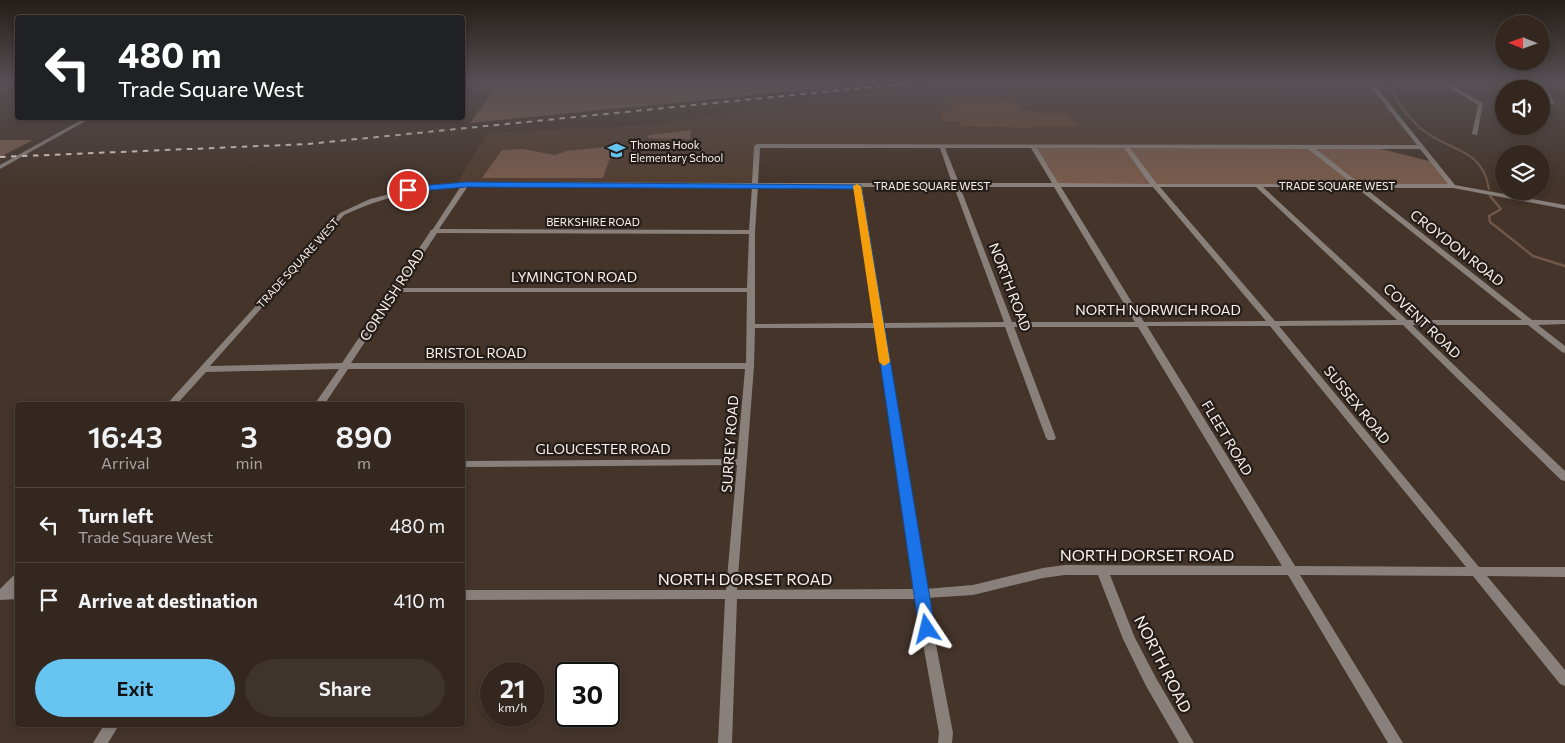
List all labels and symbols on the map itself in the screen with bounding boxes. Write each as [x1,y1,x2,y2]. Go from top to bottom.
north arrow [1495,15,1550,70]
place label: Thomas Hook Elementary School [630,138,723,164]
school or university icon: Thomas Hook Elementary School [606,141,626,161]
pin [387,169,429,211]
street label: TRADE SQUARE WEST [874,179,990,192]
street label: TRADE SQUARE WEST [1279,179,1395,192]
street label: CROYDON ROAD [1407,206,1507,289]
street label: TRADE SQUARE WEST [254,215,341,310]
street label: BERKSHIRE ROAD [546,215,640,228]
street label: NORTH ROAD [986,240,1035,333]
street label: CORNISH ROAD [355,245,428,344]
street label: LYMINGTON ROAD [511,268,637,285]
street label: COVENT ROAD [1380,279,1465,362]
street label: NORTH NORWICH ROAD [1075,301,1241,318]
street label: BRISTOL ROAD [425,344,527,361]
street label: SUSSEX ROAD [1321,362,1394,447]
street label: SURREY ROAD [718,395,741,493]
street label: FLEET ROAD [1198,397,1256,478]
street label: GLOUCESTER ROAD [535,440,671,457]
street label: NORTH DORSET ROAD [1060,545,1234,564]
street label: NORTH DORSET ROAD [658,569,832,588]
position arrow [900,602,952,654]
street label: NORTH ROAD [1131,612,1196,716]
speed limit sign: 30 [555,662,620,727]

